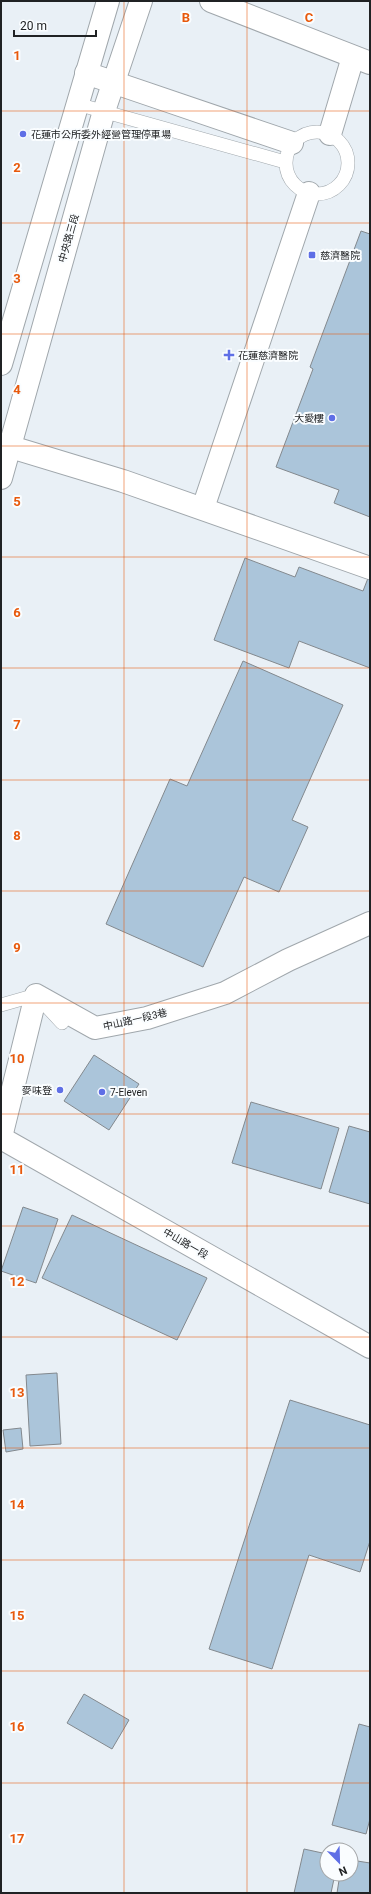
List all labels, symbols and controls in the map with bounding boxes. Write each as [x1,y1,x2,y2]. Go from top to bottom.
text: B [182,10,190,25]
text: C [305,10,314,25]
scale bar [14,12,96,38]
text: 20 m [20,19,47,33]
text: 1 [13,48,21,63]
marker: 花蓮市公所委外經營管理停車場 [18,129,28,139]
place label: 花蓮市公所委外經營管理停車場 [31,129,171,140]
text: 2 [13,160,21,175]
street label: 中央路三段 [56,213,81,264]
marker: 慈濟醫院 [307,250,317,260]
place label: 慈濟醫院 [320,250,360,261]
text: 3 [13,271,21,286]
marker: 花蓮慈濟醫院 [223,349,235,361]
place label: 花蓮慈濟醫院 [238,350,298,361]
text: 4 [13,382,21,397]
place label: 大愛樓 [294,413,324,424]
marker: 大愛樓 [327,413,337,423]
text: 5 [13,494,21,509]
text: 6 [13,605,21,620]
text: 7 [13,717,21,732]
text: 8 [13,828,21,843]
text: 9 [13,940,21,955]
street label: 中山路一段3巷 [102,1007,168,1032]
text: 10 [10,1051,24,1066]
place label: 麥味登 [22,1085,52,1096]
marker: 麥味登 [55,1085,65,1095]
marker: 7-Eleven [97,1087,107,1097]
place label: 7-Eleven [110,1087,147,1098]
text: 11 [10,1162,24,1177]
street label: 中山路一段 [161,1226,210,1261]
text: 12 [10,1274,24,1289]
text: 13 [10,1385,24,1400]
text: 14 [10,1497,25,1512]
text: 15 [10,1608,24,1623]
text: 16 [10,1719,25,1734]
text: 17 [10,1831,24,1846]
north arrow [319,1842,359,1882]
text: N [336,1863,349,1878]

